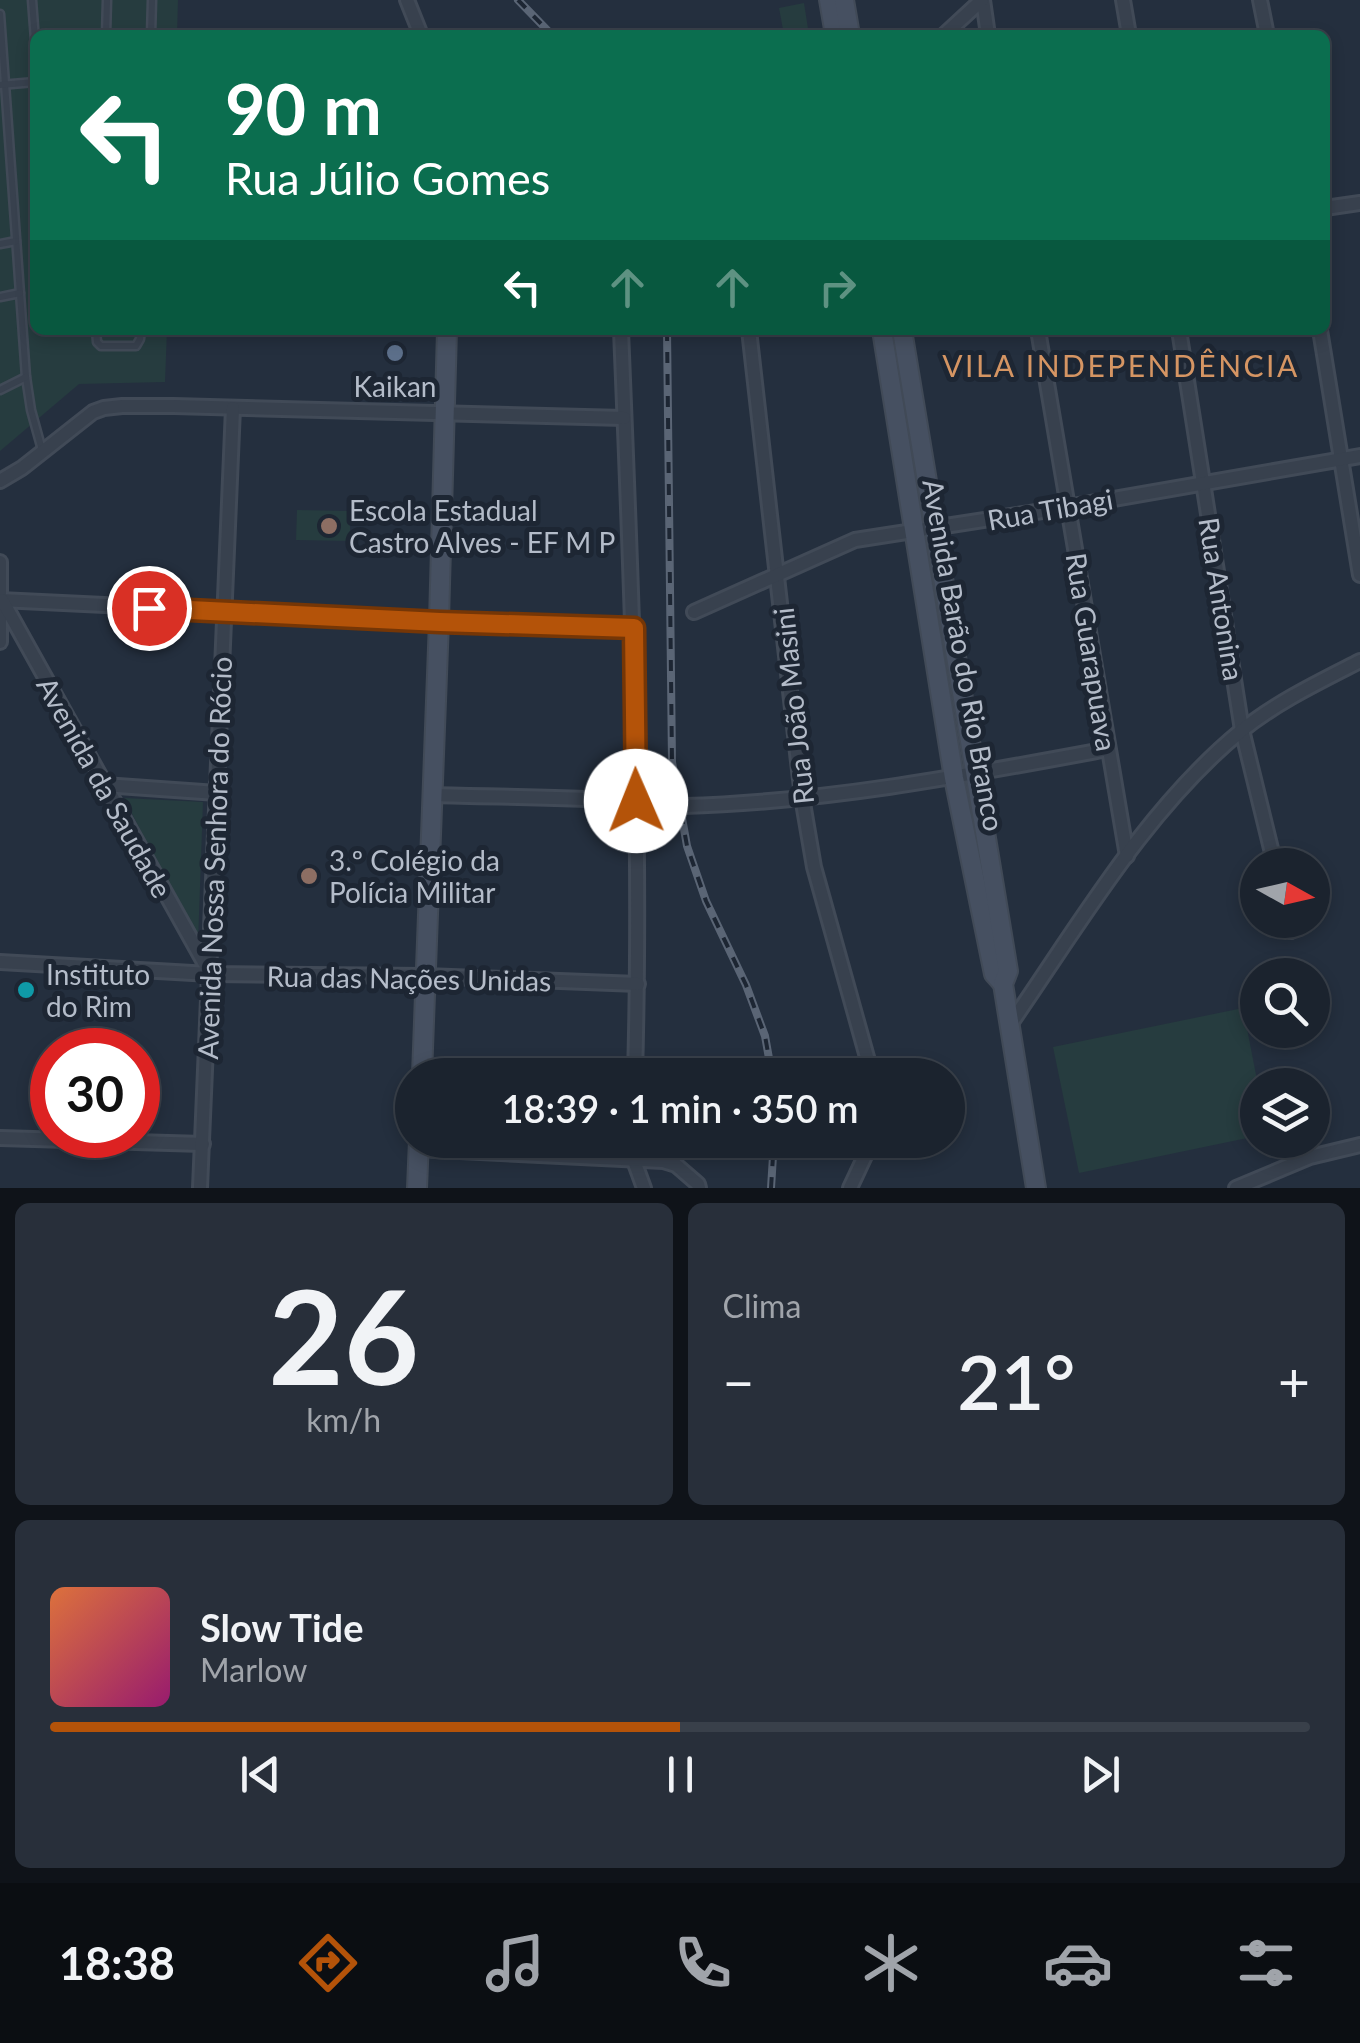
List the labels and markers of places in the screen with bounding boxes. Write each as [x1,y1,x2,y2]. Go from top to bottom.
marker: Kaikan [384,342,406,364]
place label: Kaikan [354,369,436,403]
place label: Escola Estadual Castro Alves - EF M P [349,493,615,559]
marker: Escola Estadual Castro Alves - EF M P [318,515,340,537]
pin [107,566,192,651]
place label: 3.º Colégio da Polícia Militar [329,843,500,909]
marker: 3.º Colégio da Polícia Militar [298,865,320,887]
place label: Instituto do Rim [46,957,150,1023]
marker: Instituto do Rim [15,979,37,1001]

